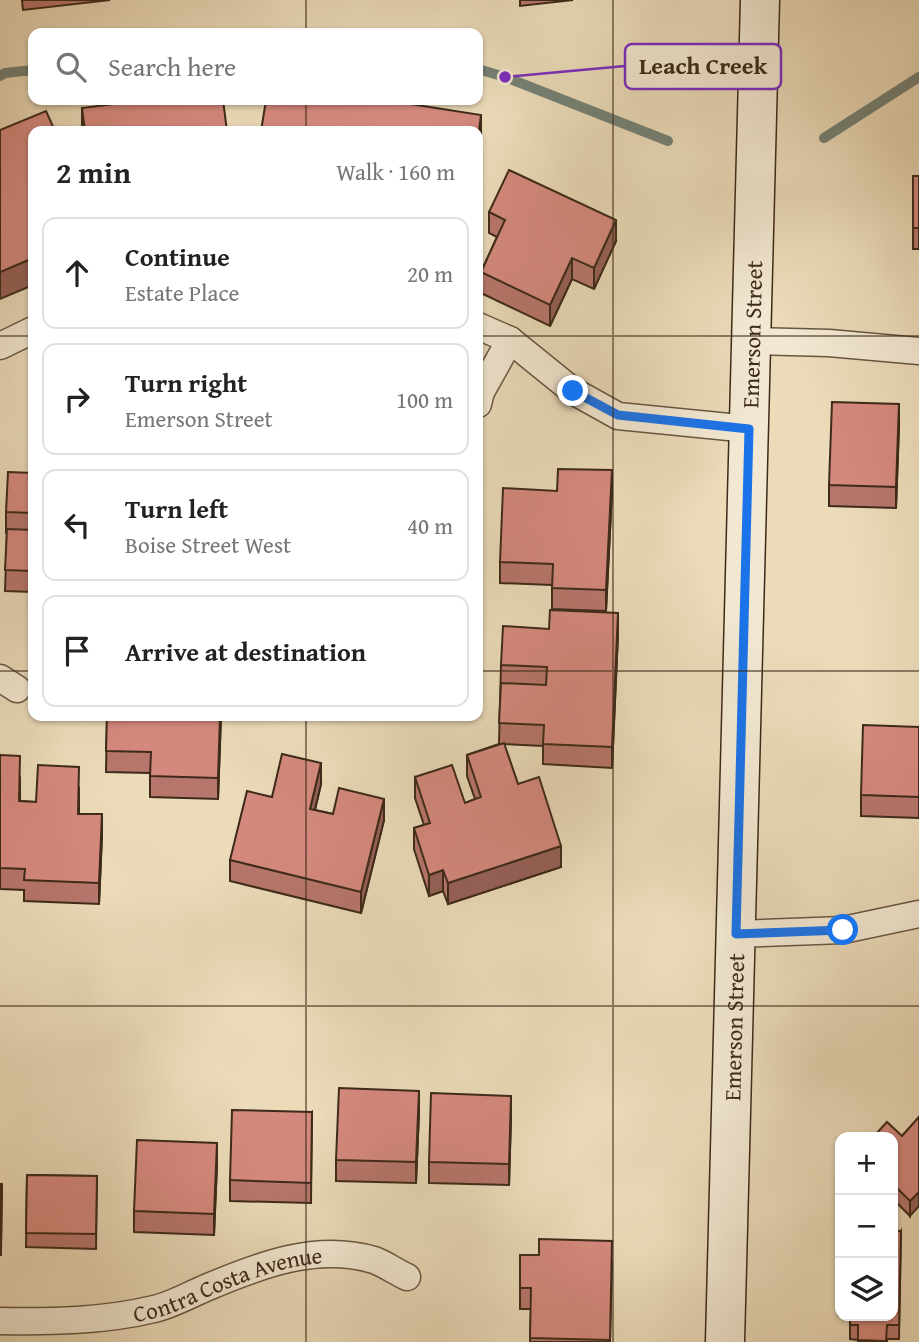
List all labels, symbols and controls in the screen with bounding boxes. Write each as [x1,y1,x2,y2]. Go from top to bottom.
search box [28,28,483,105]
callout: Leach Creek [625,44,781,89]
text: Search here [108,47,236,86]
icon: search [52,48,90,86]
text: Leach Creek [639,48,767,83]
text: 2 min [56,150,131,194]
text: Walk · 160 m [336,155,455,188]
text: Continue [125,237,230,276]
icon: ahead [58,254,96,292]
text: 20 m [407,257,453,290]
street label: Emerson Street [733,260,770,409]
text: Estate Place [125,276,239,309]
text: Turn right [125,363,247,402]
route end [557,375,588,406]
icon: right [58,380,96,418]
text: 100 m [396,383,453,416]
text: Emerson Street [125,402,273,435]
text: Turn left [125,489,228,528]
icon: left [58,506,96,544]
text: 40 m [407,509,453,542]
text: Boise Street West [125,528,291,561]
icon: arrive [58,632,96,670]
text: Arrive at destination [125,632,366,671]
route start [827,914,858,945]
street label: Emerson Street [715,953,752,1101]
map controls [835,1132,898,1321]
button: + [835,1132,898,1195]
button: − [835,1195,898,1258]
street label: Contra Costa Avenue [130,1238,323,1330]
button: layers [835,1258,898,1321]

